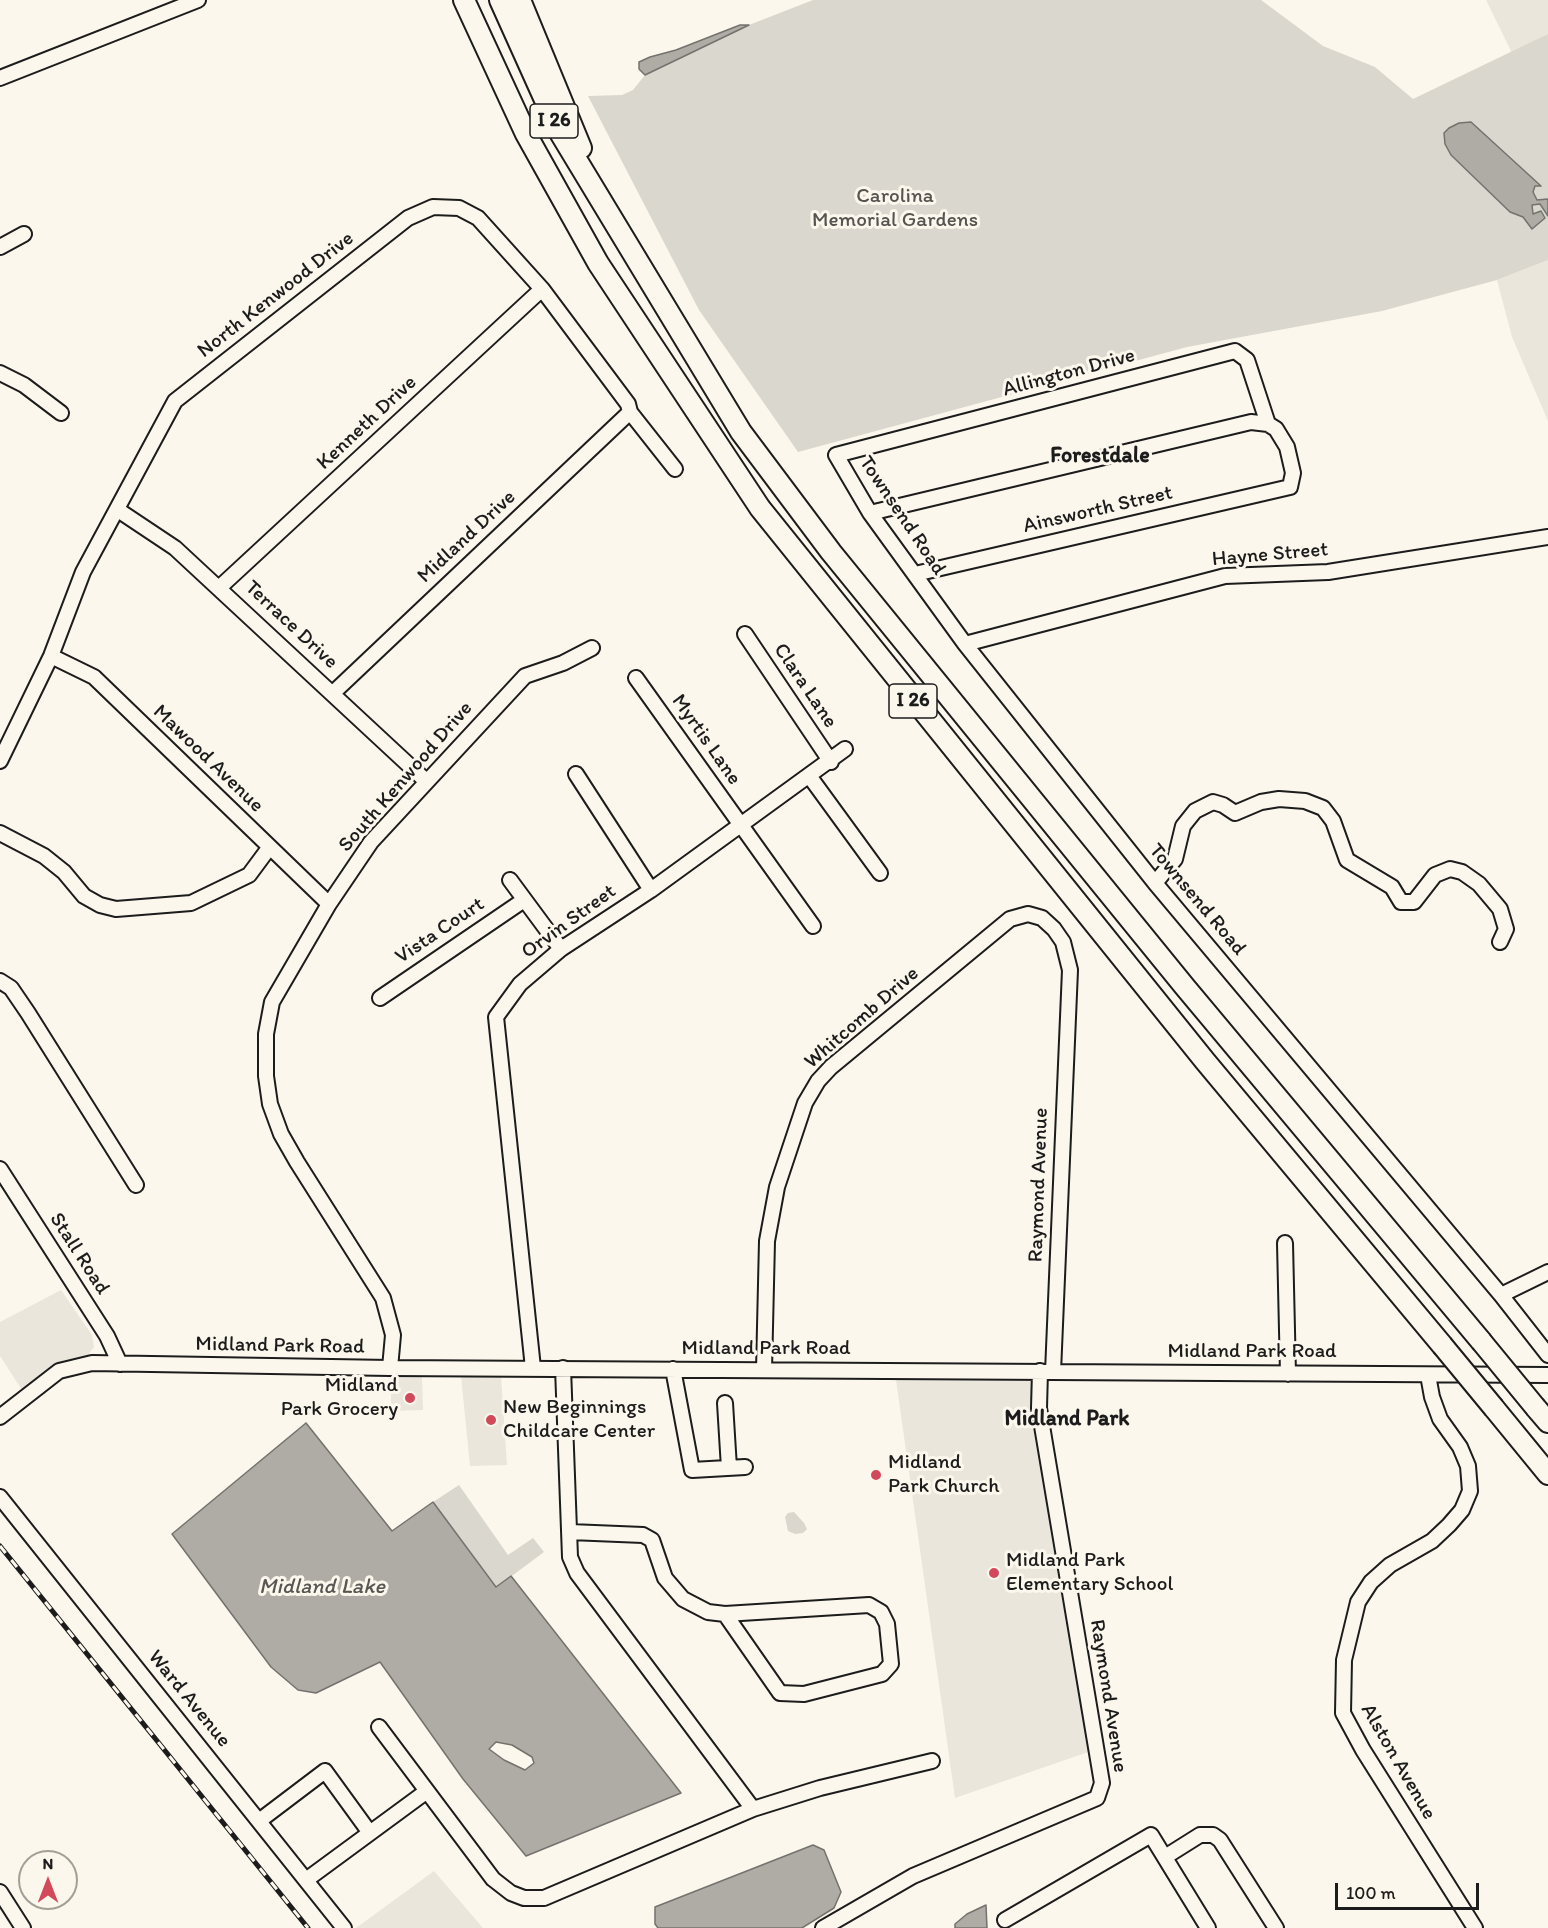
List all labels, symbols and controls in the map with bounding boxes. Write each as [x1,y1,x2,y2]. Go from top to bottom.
road number: I 26 [530,104,578,138]
park label: Carolina Memorial Gardens [812,184,978,234]
street label: North Kenwood Drive [193,226,359,364]
street label: Allington Drive [1000,343,1138,403]
street label: Kenneth Drive [312,370,422,476]
district label: Forestdale [1050,443,1150,469]
street label: Townsend Road [853,452,951,580]
street label: Ainsworth Street [1021,481,1175,539]
street label: Midland Drive [413,485,521,589]
street label: Hayne Street [1211,537,1329,573]
street label: Terrace Drive [239,575,343,675]
street label: Clara Lane [768,639,842,733]
road number: I 26 [889,684,937,718]
street label: Myrtis Lane [666,690,746,790]
street label: South Kenwood Drive [334,696,478,858]
street label: Mawood Avenue [147,700,269,818]
street label: Townsend Road [1143,839,1251,961]
street label: Orvin Street [517,879,621,965]
street label: Vista Court [391,892,489,970]
street label: Whitcomb Drive [800,961,924,1075]
street label: Raymond Avenue [1024,1107,1054,1263]
street label: Stall Road [43,1208,115,1300]
street label: Midland Park Road [195,1332,365,1360]
street label: Midland Park Road [681,1336,851,1362]
street label: Midland Park Road [1167,1339,1337,1365]
place label: Midland Park Grocery [281,1373,398,1423]
marker: Midland Park Grocery [403,1391,417,1405]
place label: New Beginnings Childcare Center [503,1395,655,1445]
district label: Midland Park [1005,1406,1129,1432]
marker: New Beginnings Childcare Center [484,1413,498,1427]
place label: Midland Park Church [888,1450,1000,1500]
marker: Midland Park Church [869,1468,883,1482]
place label: Midland Park Elementary School [1006,1548,1173,1598]
marker: Midland Park Elementary School [987,1566,1001,1580]
water label: Midland Lake [259,1574,385,1600]
street label: Raymond Avenue [1083,1618,1133,1774]
street label: Ward Avenue [142,1645,236,1753]
street label: Alston Avenue [1355,1700,1441,1824]
north arrow [18,1850,78,1910]
text: N [43,1854,53,1873]
scale bar [1338,1871,1482,1909]
text: 100 m [1346,1882,1396,1904]

